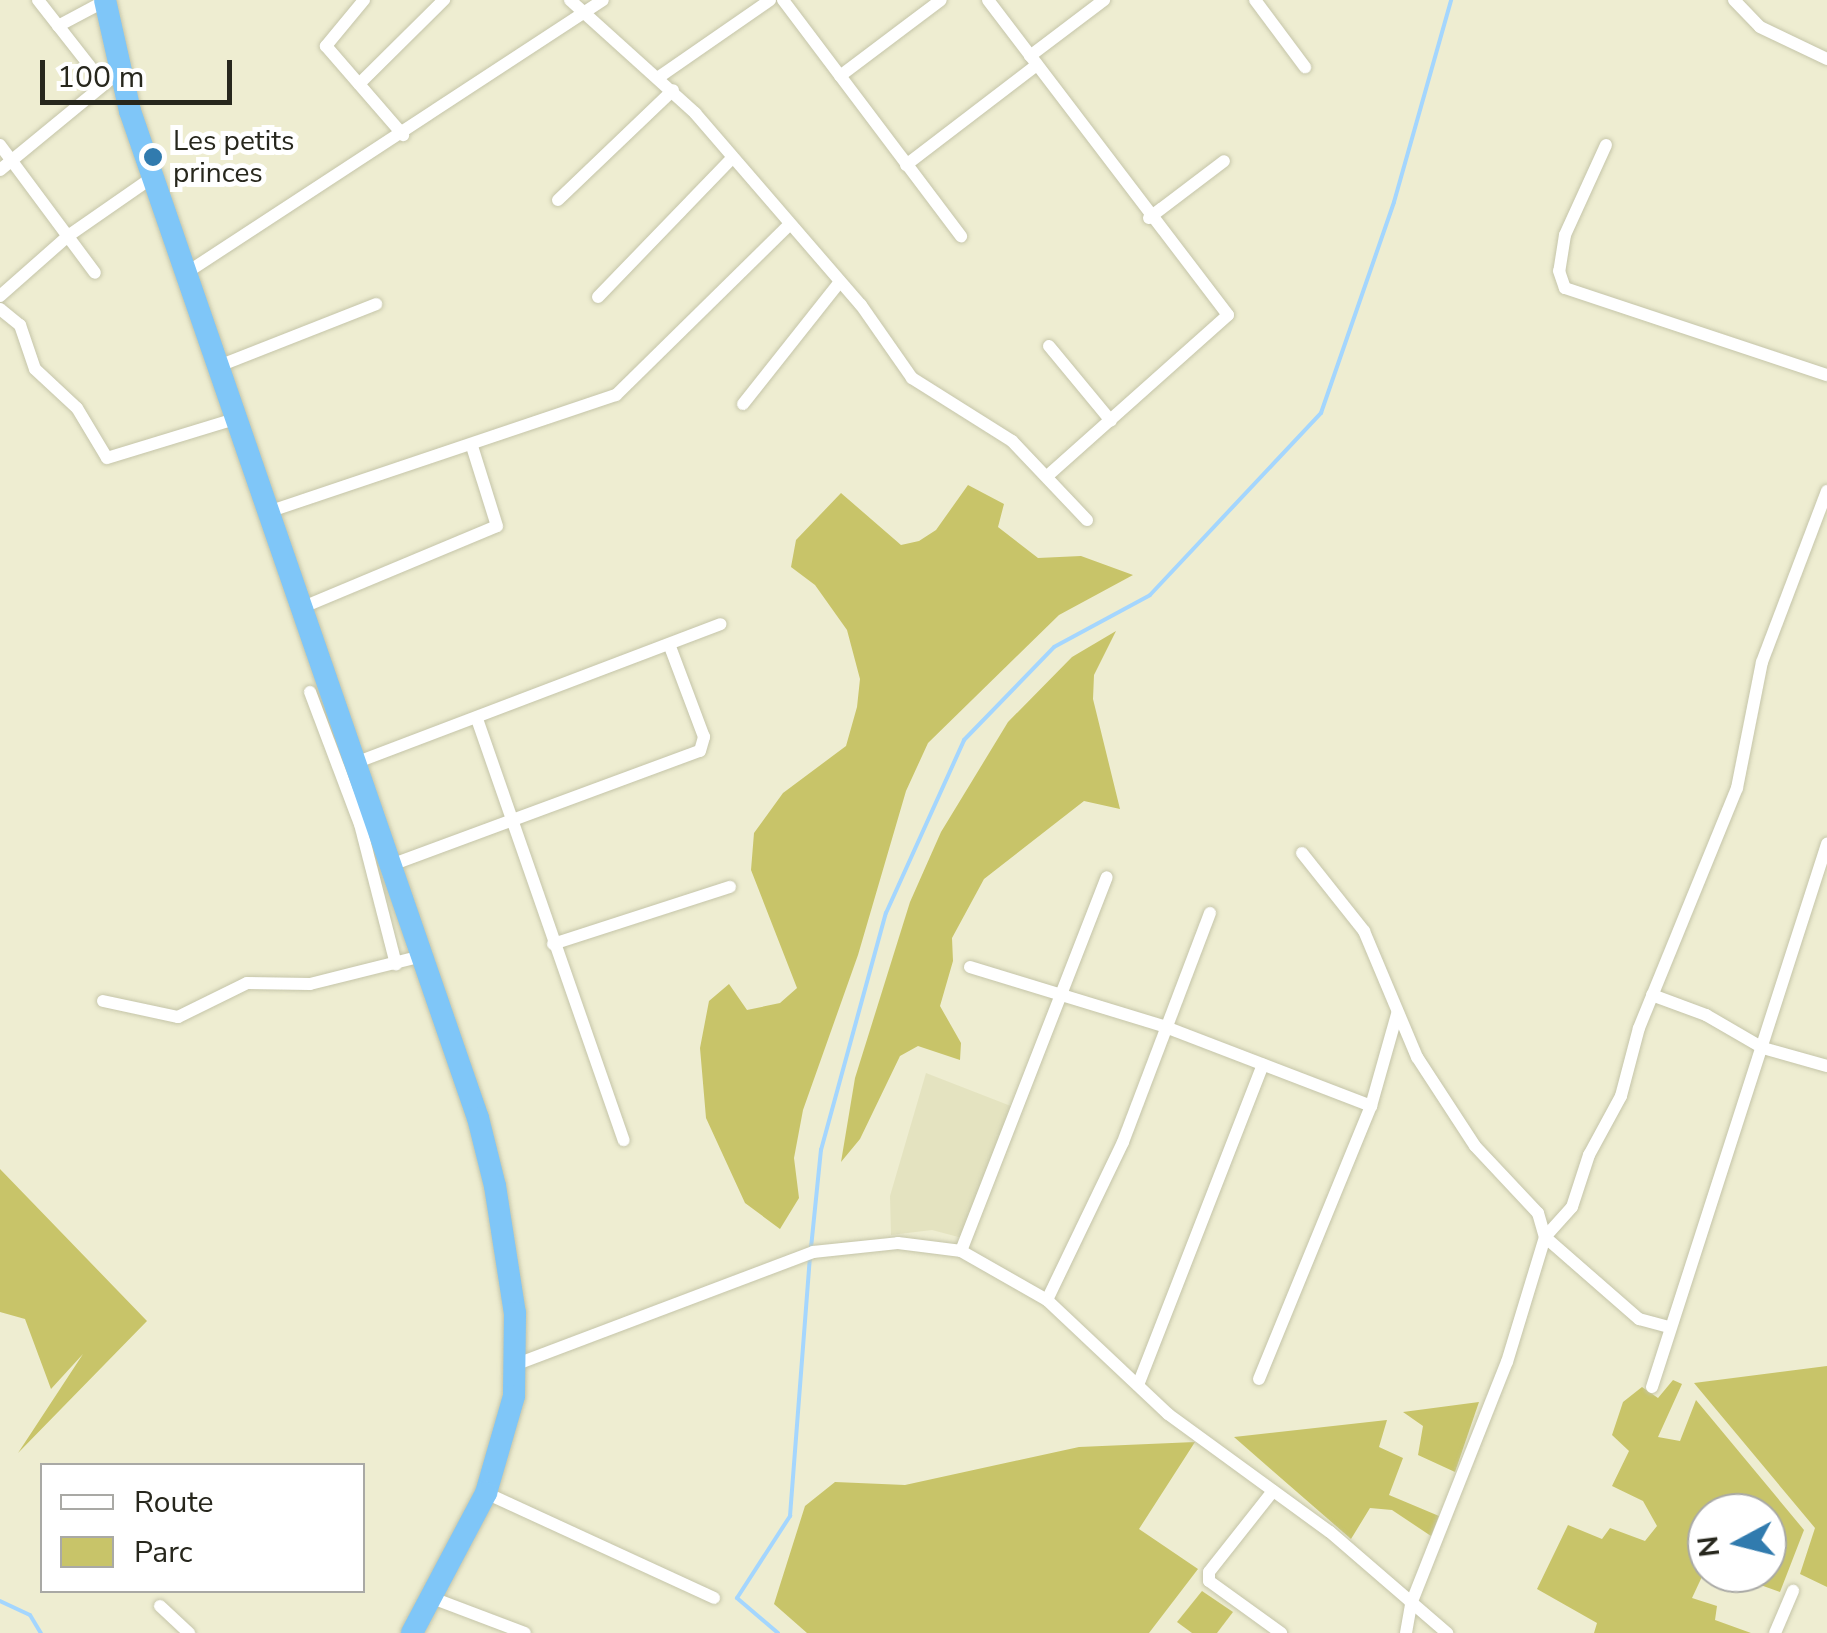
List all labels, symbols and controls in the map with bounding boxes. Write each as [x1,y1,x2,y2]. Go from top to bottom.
scale bar [45,40,238,102]
text: 100 m [57,57,144,98]
place label: Les petits princes [173,124,294,190]
marker: Les petits princes [142,146,164,168]
legend [40,1463,365,1593]
text: Route [134,1482,214,1523]
north arrow [1687,1493,1787,1593]
text: Parc [134,1532,193,1573]
text: N [1689,1534,1729,1559]

